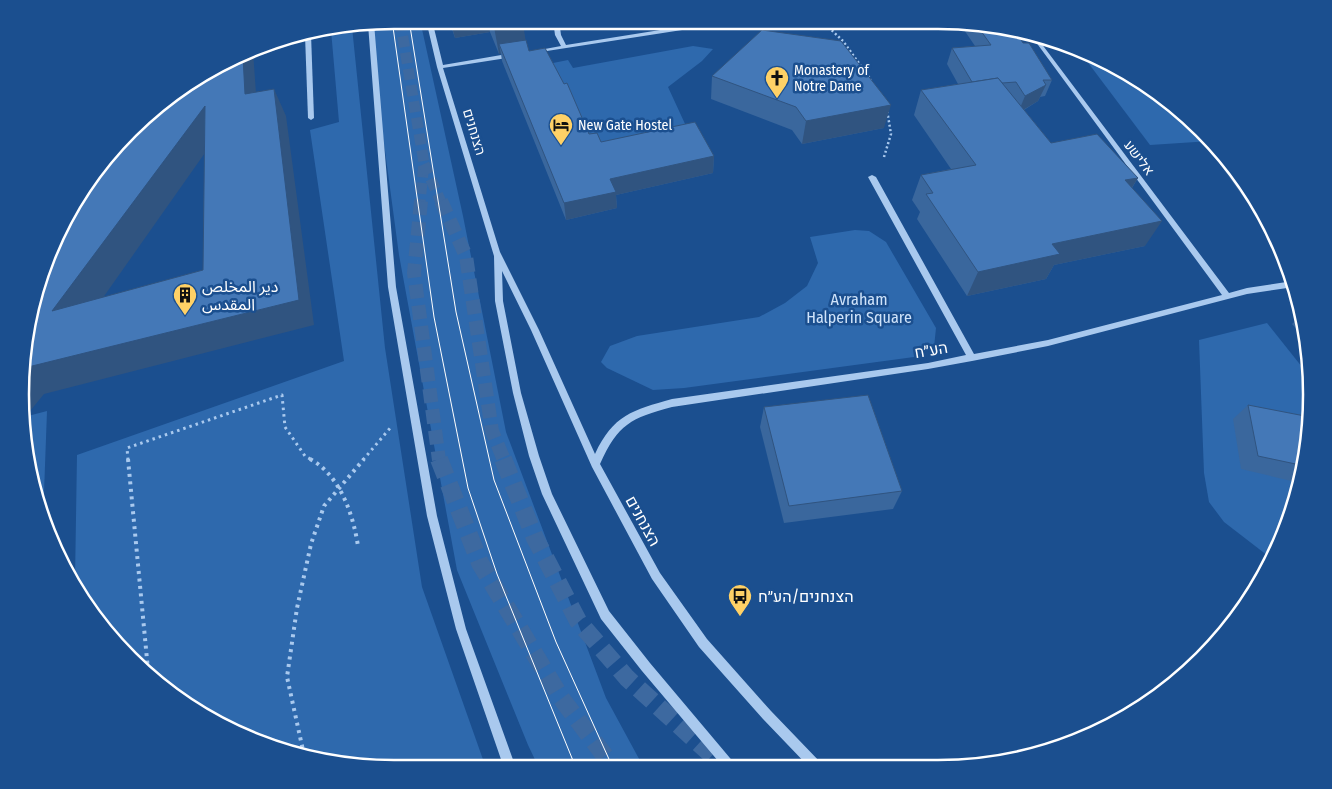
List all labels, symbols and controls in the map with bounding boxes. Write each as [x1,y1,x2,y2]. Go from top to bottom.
place label: Monastery of Notre Dame [794,62,871,95]
church icon: Monastery of Notre Dame [764,65,790,99]
street label: הצנחנים [459,107,489,157]
hotel icon: New Gate Hostel [548,112,574,146]
place label: New Gate Hostel [578,117,672,134]
street label: אלישע [1120,137,1158,179]
place label: دير المخلص المقدس [202,277,278,314]
building icon: دير المخلص المقدس [172,282,198,316]
park label: Avraham Halperin Square [806,290,912,327]
street label: הע״ח [913,338,949,362]
street label: הצנחנים [621,493,665,549]
bus stop icon: הצנחנים/הע״ח [727,583,753,617]
place label: הצנחנים/הע״ח [758,587,854,606]

